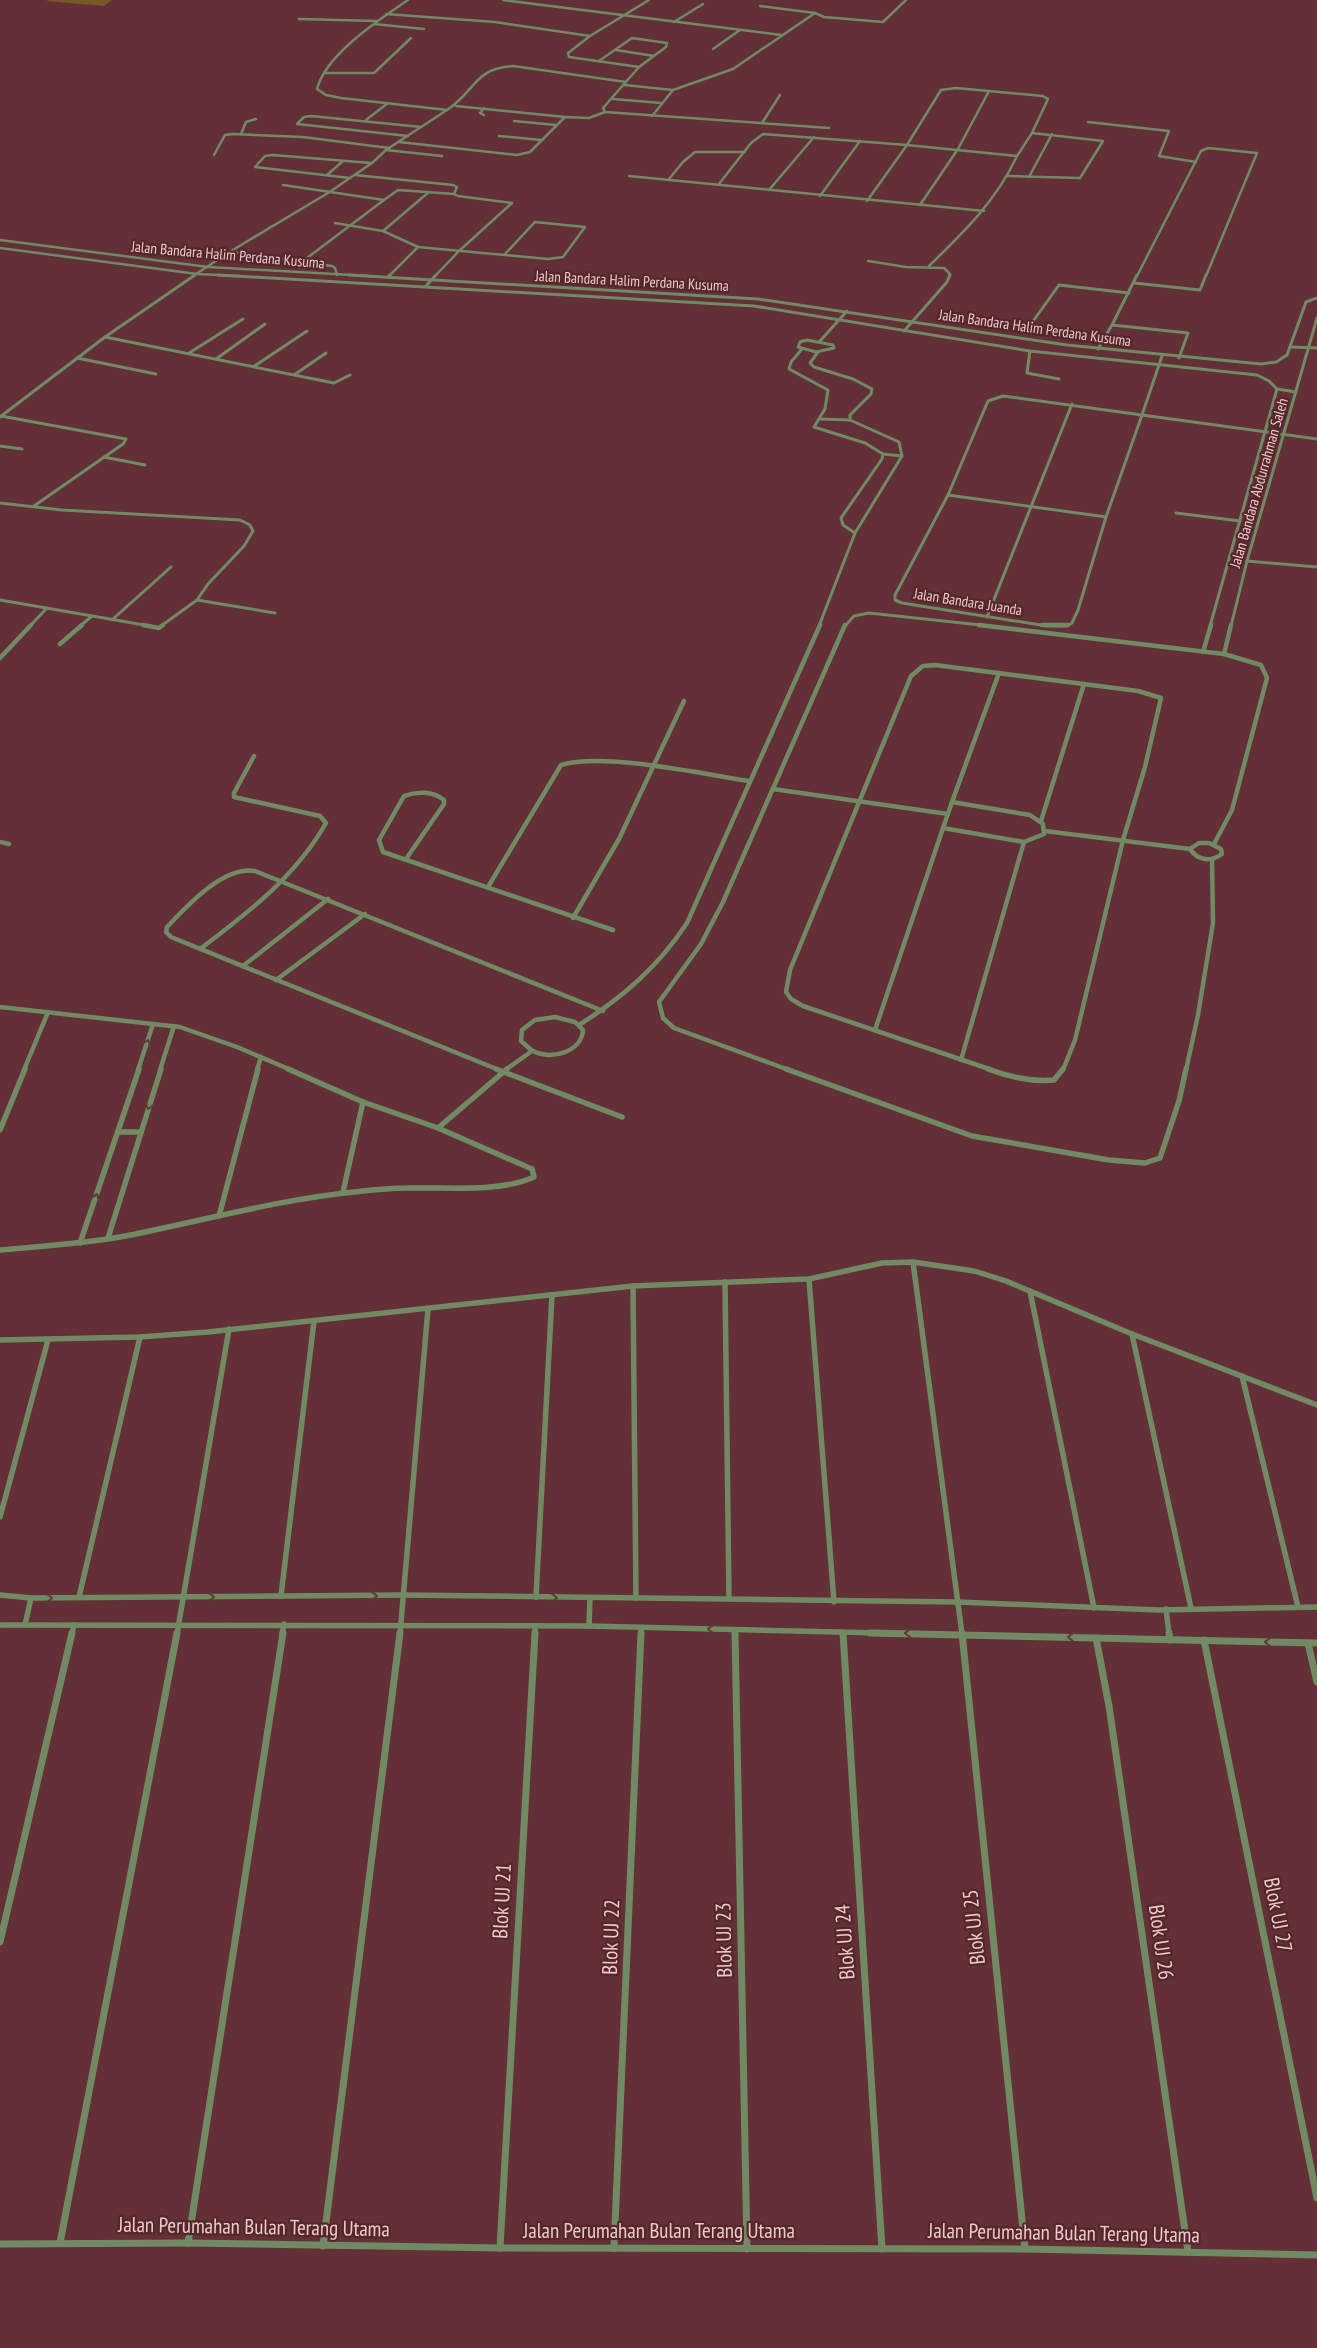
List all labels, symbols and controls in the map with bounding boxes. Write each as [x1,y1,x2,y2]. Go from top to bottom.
street label: Jalan Bandara Halim Perdana Kusuma [130,237,325,272]
street label: Jalan Bandara Halim Perdana Kusuma [534,266,729,295]
street label: Jalan Bandara Halim Perdana Kusuma [937,304,1132,350]
street label: Jalan Bandara Abdurrahman Saleh [1225,396,1292,571]
street label: Jalan Bandara Juanda [912,583,1024,619]
one-way arrow [142,1039,152,1047]
one-way arrow [145,1101,155,1110]
one-way arrow [90,1193,100,1202]
one-way arrow [370,1590,378,1601]
one-way arrow [208,1592,215,1602]
one-way arrow [550,1592,558,1603]
one-way arrow [45,1593,53,1603]
one-way arrow [707,1624,715,1635]
one-way arrow [904,1628,912,1639]
one-way arrow [1067,1632,1074,1642]
one-way arrow [1264,1636,1272,1647]
street label: Blok UJ 21 [486,1863,517,1939]
street label: Blok UJ 27 [1258,1875,1299,1954]
street label: Blok UJ 25 [956,1888,991,1966]
street label: Blok UJ 22 [596,1899,625,1975]
street label: Blok UJ 23 [709,1902,738,1978]
street label: Blok UJ 24 [828,1903,861,1981]
street label: Blok UJ 26 [1143,1903,1180,1981]
street label: Jalan Perumahan Bulan Terang Utama [117,2211,390,2242]
street label: Jalan Perumahan Bulan Terang Utama [522,2217,795,2244]
street label: Jalan Perumahan Bulan Terang Utama [927,2217,1200,2248]

